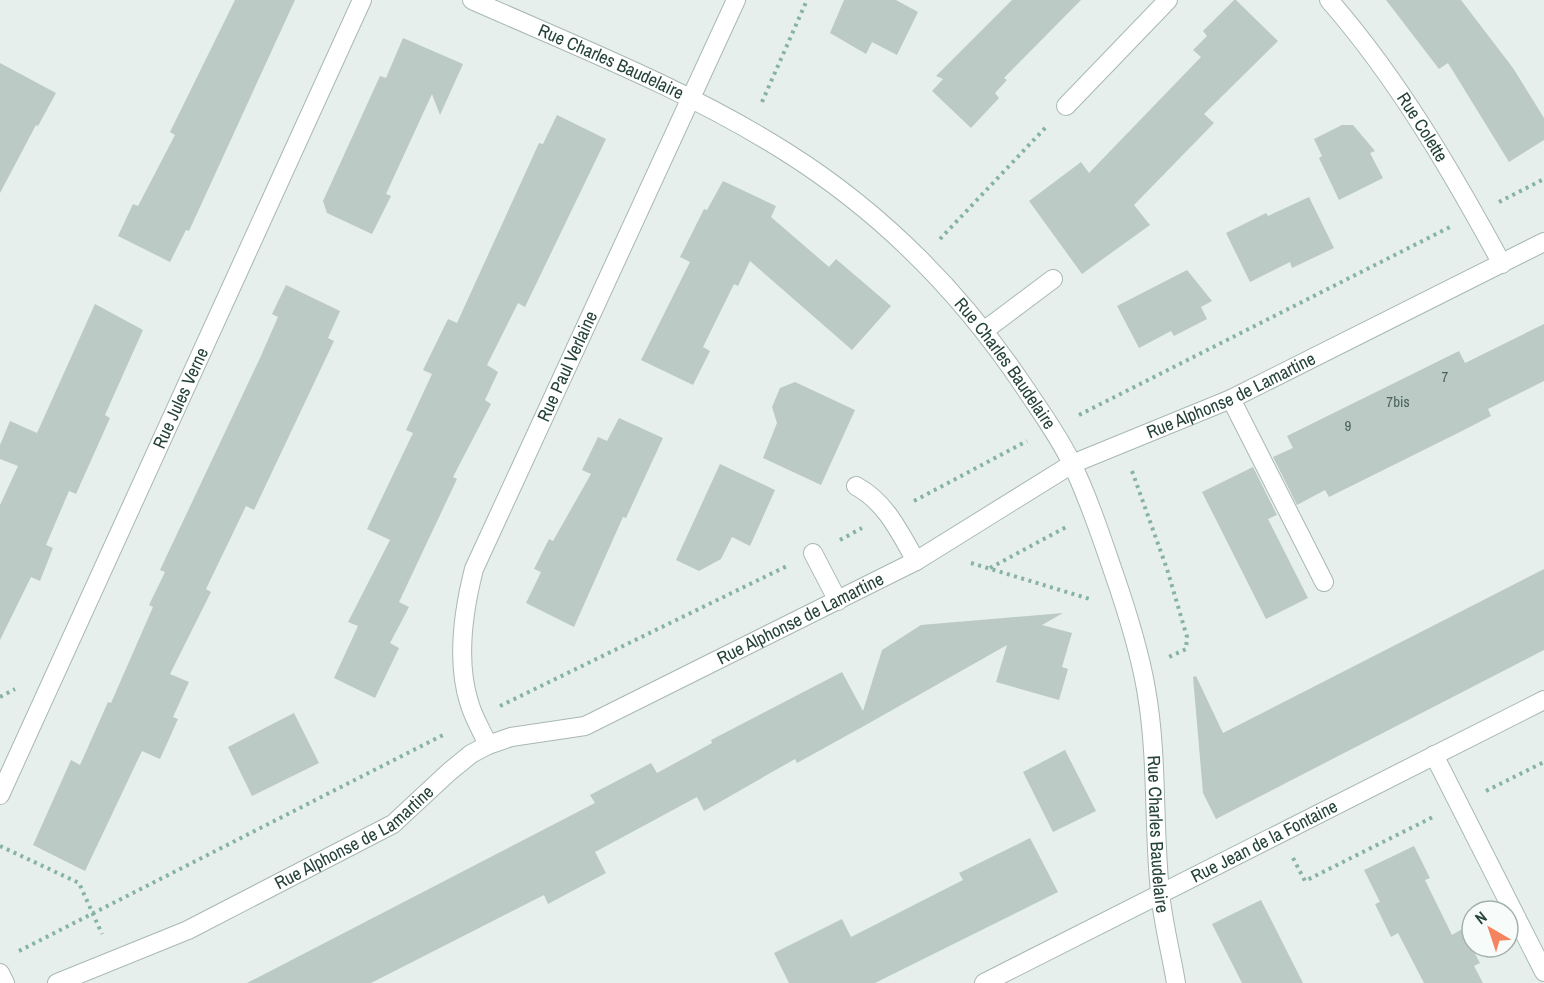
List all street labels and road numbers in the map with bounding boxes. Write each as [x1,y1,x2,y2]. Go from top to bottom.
street label: Rue Charles Baudelaire [534,17,688,105]
street label: Rue Colette [1391,87,1454,166]
street label: Rue Charles Baudelaire [949,292,1062,434]
street label: Rue Paul Verlaine [531,307,603,425]
street label: Rue Jules Verne [146,343,214,453]
street label: Rue Alphonse de Lamartine [1143,346,1319,444]
street label: Rue Alphonse de Lamartine [713,566,888,670]
street label: Rue Charles Baudelaire [1141,755,1176,915]
street label: Rue Alphonse de Lamartine [270,779,439,895]
street label: Rue Jean de la Fontaine [1186,793,1342,888]

